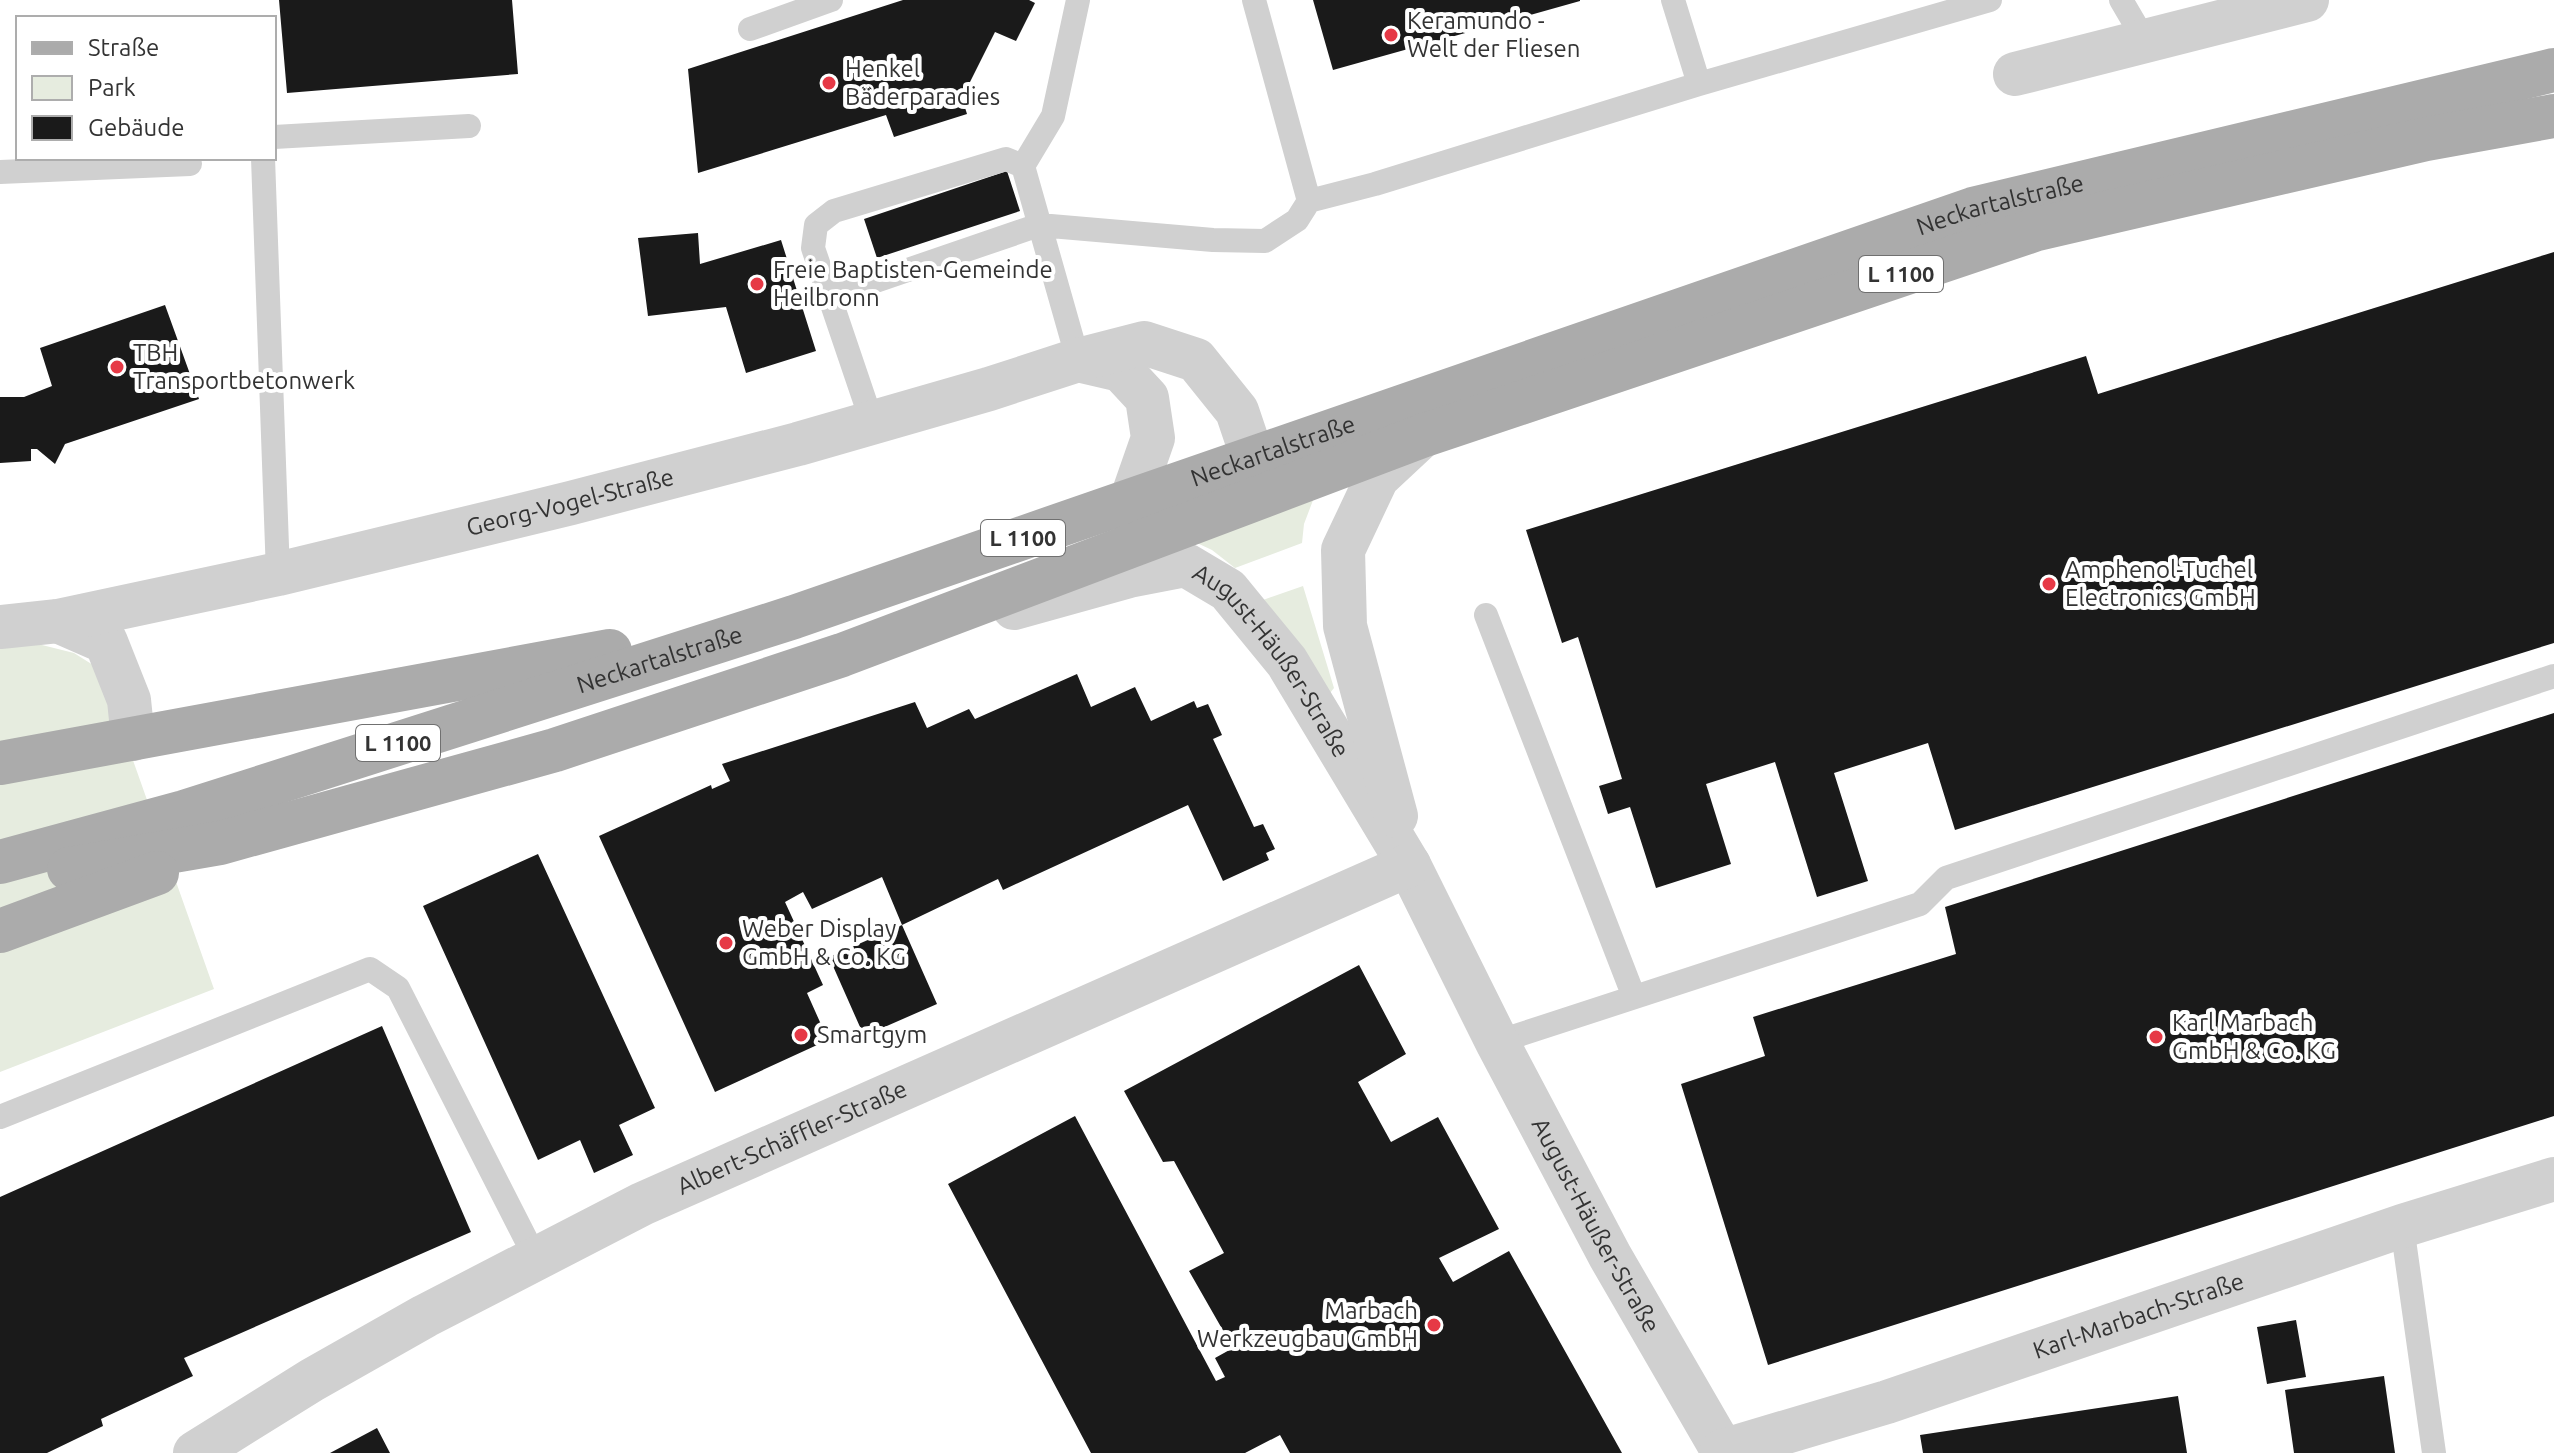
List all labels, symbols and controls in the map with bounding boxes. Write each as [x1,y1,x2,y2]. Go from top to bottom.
place label: Keramundo - Welt der Fliesen [1407,7,1581,62]
legend [16,16,276,160]
marker: Keramundo - Welt der Fliesen [1382,26,1400,44]
text: Straße [88,34,159,61]
place label: Henkel Bäderparadies [845,55,1000,110]
text: Park [88,74,136,101]
marker: Henkel Bäderparadies [820,74,838,92]
text: Gebäude [88,114,185,141]
street label: Neckartalstraße [1913,169,2086,241]
place label: Freie Baptisten-Gemeinde Heilbronn [773,256,1053,311]
road number: L 1100 [1859,256,1943,292]
marker: Freie Baptisten-Gemeinde Heilbronn [748,275,766,293]
place label: TBH Transportbetonwerk [133,339,355,394]
marker: TBH Transportbetonwerk [108,358,126,376]
street label: Neckartalstraße [1187,410,1359,492]
street label: Georg-Vogel-Straße [464,463,677,541]
road number: L 1100 [981,520,1065,556]
place label: Amphenol-Tuchel Electronics GmbH [2065,556,2256,611]
street label: August-Häußer-Straße [1188,558,1355,762]
marker: Amphenol-Tuchel Electronics GmbH [2040,575,2058,593]
street label: Neckartalstraße [573,620,746,699]
road number: L 1100 [356,725,440,761]
place label: Weber Display GmbH & Co. KG [742,915,906,970]
marker: Weber Display GmbH & Co. KG [717,934,735,952]
place label: Karl Marbach GmbH & Co. KG [2172,1009,2336,1064]
place label: Smartgym [817,1021,927,1048]
marker: Smartgym [792,1026,810,1044]
marker: Karl Marbach GmbH & Co. KG [2147,1028,2165,1046]
street label: Albert-Schäffler-Straße [673,1075,911,1200]
street label: August-Häußer-Straße [1527,1113,1665,1337]
street label: Karl-Marbach-Straße [2030,1267,2247,1364]
place label: Marbach Werkzeugbau GmbH [1197,1297,1418,1352]
marker: Marbach Werkzeugbau GmbH [1425,1316,1443,1334]

